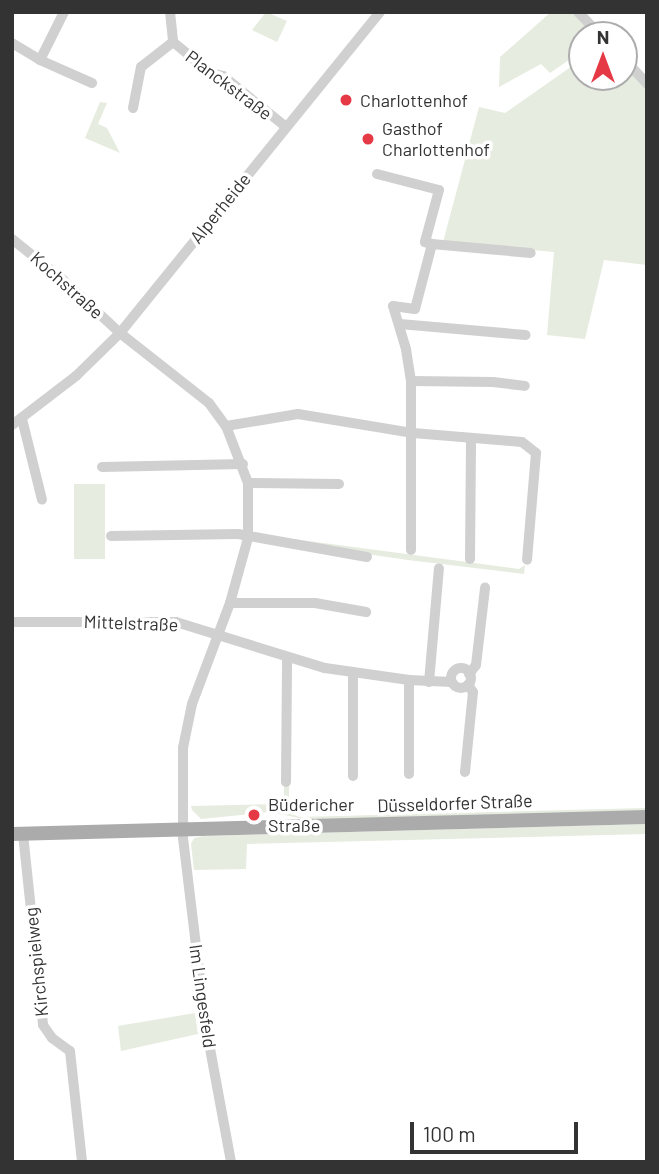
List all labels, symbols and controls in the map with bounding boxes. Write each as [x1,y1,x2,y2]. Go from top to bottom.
north arrow [568,21,638,91]
text: N [597,25,609,48]
street label: Planckstraße [182,46,276,124]
place label: Charlottenhof [360,89,468,111]
marker: Charlottenhof [338,92,354,108]
place label: Gasthof Charlottenhof [382,118,490,160]
marker: Gasthof Charlottenhof [360,131,376,147]
street label: Alperheide [185,168,255,248]
street label: Kochstraße [26,247,108,323]
street label: Mittelstraße [83,611,179,635]
street label: Düsseldorfer Straße [377,789,533,817]
place label: Büdericher Straße [268,794,354,836]
marker: Büdericher Straße [246,807,262,823]
street label: Kirchspielweg [20,906,52,1018]
street label: Im Lingesfeld [185,943,221,1049]
scale bar [414,1108,582,1152]
text: 100 m [423,1121,476,1146]

